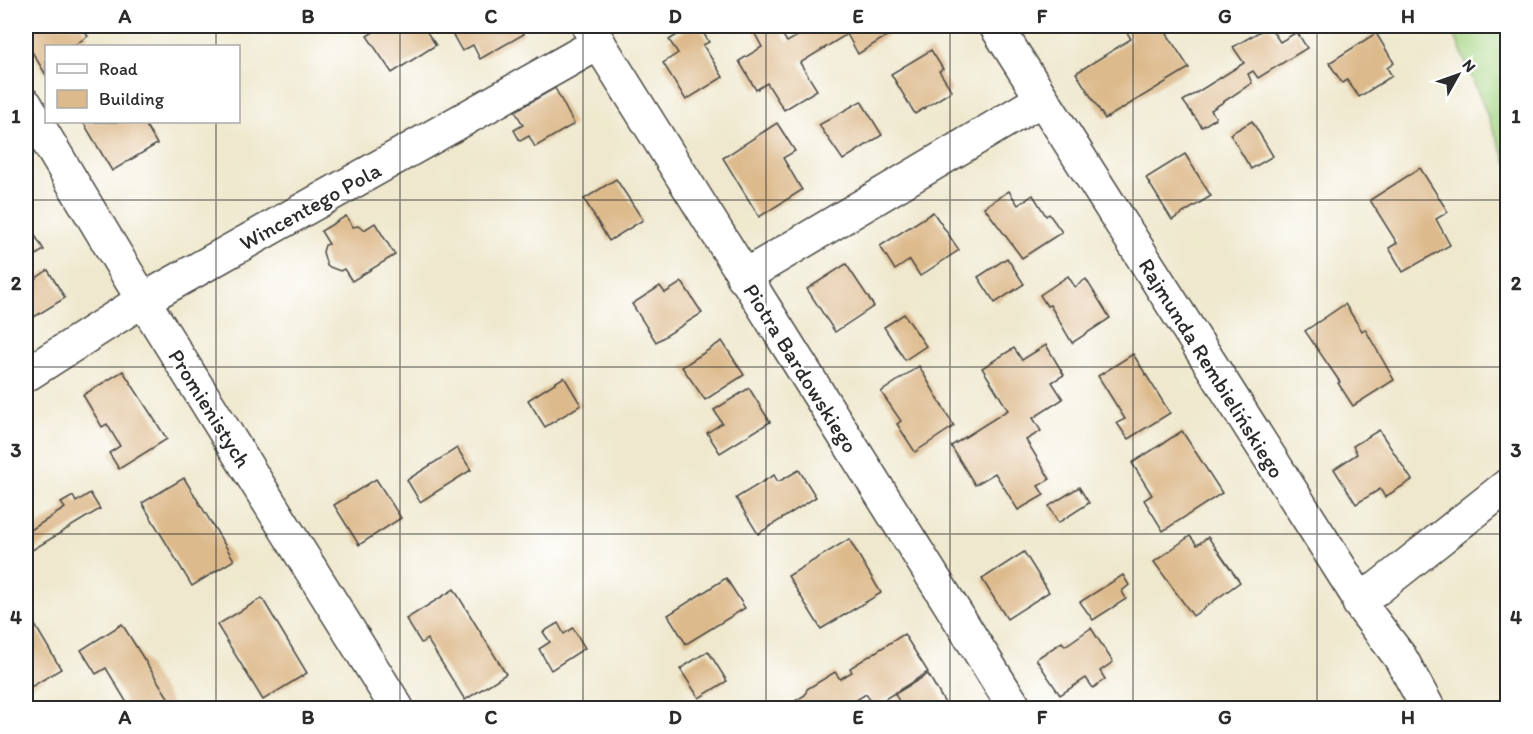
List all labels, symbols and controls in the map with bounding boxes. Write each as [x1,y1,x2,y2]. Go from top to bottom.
text: A [118,4,132,28]
text: B [302,4,315,28]
text: C [485,4,498,28]
text: D [668,4,682,28]
text: E [852,4,864,28]
text: F [1037,4,1048,28]
text: G [1218,4,1232,28]
text: H [1401,4,1415,28]
legend [45,45,240,123]
north arrow [1428,45,1488,105]
text: N [1458,55,1480,76]
text: Road [99,58,138,80]
text: Building [99,88,165,110]
text: 1 [11,104,21,128]
text: 1 [1511,104,1521,128]
street label: Wincentego Pola [235,156,386,256]
street label: Rajmunda Rembielińskiego [1133,253,1290,483]
text: 2 [11,271,22,295]
text: 2 [1511,271,1522,295]
street label: Piotra Bardowskiego [738,279,864,458]
street label: Promienistych [162,344,257,472]
text: 3 [11,438,22,462]
text: 3 [1511,438,1522,462]
text: 4 [10,605,22,629]
text: 4 [1510,605,1522,629]
text: A [118,705,132,729]
text: B [302,705,315,729]
text: C [485,705,498,729]
text: D [668,705,682,729]
text: E [852,705,864,729]
text: F [1037,705,1048,729]
text: G [1218,705,1232,729]
text: H [1401,705,1415,729]

